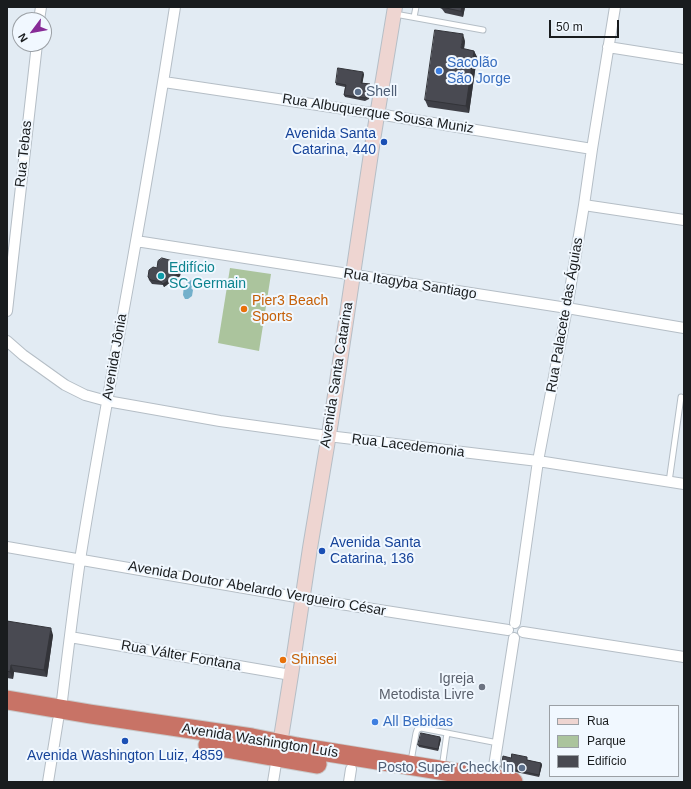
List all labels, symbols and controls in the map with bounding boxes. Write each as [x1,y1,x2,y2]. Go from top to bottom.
north arrow [12,12,52,52]
scale bar [551,12,621,38]
text: 50 m [556,20,583,34]
text: N [15,31,30,44]
place label: Sacolão São Jorge [447,55,511,88]
marker: Sacolão São Jorge [434,66,444,76]
place label: Shell [366,84,397,100]
marker: Shell [353,87,363,97]
street label: Rua Albuquerque Sousa Muniz [281,91,475,137]
street label: Rua Tebas [12,120,36,188]
place label: Avenida Santa Catarina, 440 [285,126,376,158]
marker: Avenida Santa Catarina, 440 [379,137,389,147]
street label: Rua Palacete das Águias [543,236,587,394]
place label: Edifício SC Germain [169,260,246,292]
street label: Rua Itagyba Santiago [342,265,478,303]
marker: Edifício SC Germain [156,271,166,281]
place label: Pier3 Beach Sports [252,293,328,326]
street label: Avenida Santa Catarina [317,301,357,449]
marker: Pier3 Beach Sports [239,304,249,314]
street label: Avenida Jônia [99,312,131,402]
street label: Rua Lacedemonia [351,431,465,461]
place label: Avenida Santa Catarina, 136 [330,535,421,568]
marker: Avenida Santa Catarina, 136 [317,546,327,556]
street label: Avenida Doutor Abelardo Vergueiro César [127,558,387,620]
street label: Rua Válter Fontana [120,637,242,675]
place label: Shinsei [291,652,337,668]
marker: Shinsei [278,655,288,665]
place label: Igreja Metodista Livre [379,671,474,704]
marker: Igreja Metodista Livre [477,682,487,692]
legend [549,705,679,777]
place label: All Bebidas [383,714,453,730]
text: Rua [587,714,609,728]
marker: All Bebidas [370,717,380,727]
street label: Avenida Washington Luís [181,720,339,762]
text: Parque [587,734,626,748]
marker: Avenida Washington Luiz, 4859 [120,736,130,746]
place label: Avenida Washington Luiz, 4859 [27,748,223,764]
text: Edifício [587,754,626,768]
place label: Posto Super Check In [378,760,514,776]
marker: Posto Super Check In [517,763,527,773]

